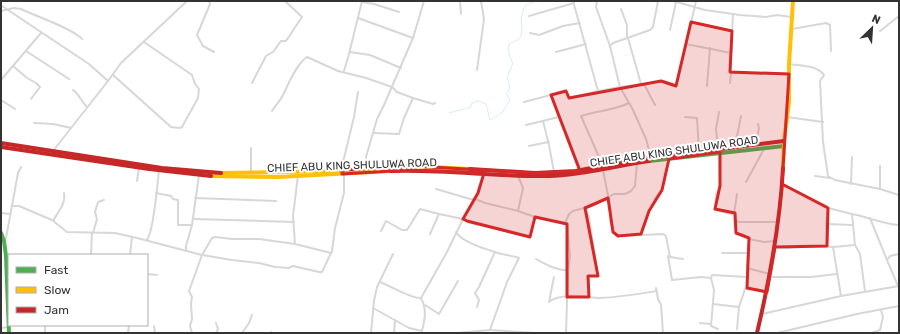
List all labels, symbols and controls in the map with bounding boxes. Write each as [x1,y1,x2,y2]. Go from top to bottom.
north arrow [852,8,892,48]
text: N [870,12,882,27]
street label: CHIEF ABU KING SHULUWA ROAD [589,133,759,170]
street label: CHIEF ABU KING SHULUWA ROAD [267,156,437,175]
legend [8,254,148,326]
text: Fast [44,263,68,277]
text: Slow [44,283,71,297]
text: Jam [44,303,69,317]

